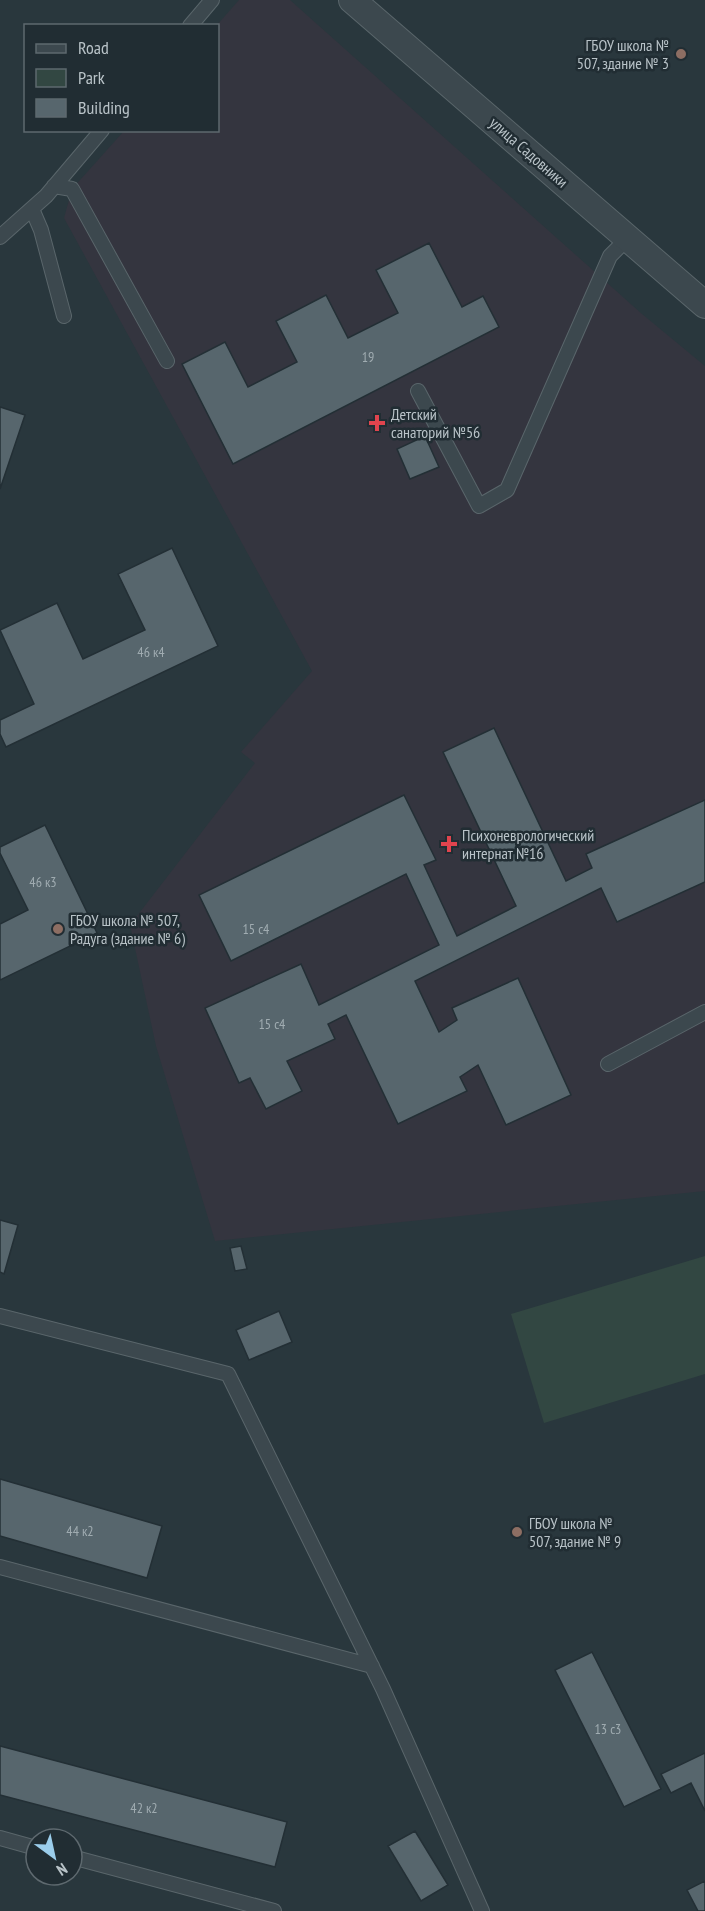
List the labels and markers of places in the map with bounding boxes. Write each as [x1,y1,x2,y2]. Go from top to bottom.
place label: ГБОУ школа № 507, здание № 3 [577,35,669,73]
marker: ГБОУ школа № 507, здание № 3 [674,47,688,61]
place label: Детский санаторий №56 [391,404,480,442]
marker: Детский санаторий №56 [368,414,386,432]
place label: Психоневрологический интернат №16 [462,825,594,863]
marker: Психоневрологический интернат №16 [440,835,458,853]
place label: ГБОУ школа № 507, Радуга (здание № 6) [70,910,185,948]
marker: ГБОУ школа № 507, Радуга (здание № 6) [51,922,65,936]
place label: ГБОУ школа № 507, здание № 9 [529,1513,621,1551]
marker: ГБОУ школа № 507, здание № 9 [510,1525,524,1539]

